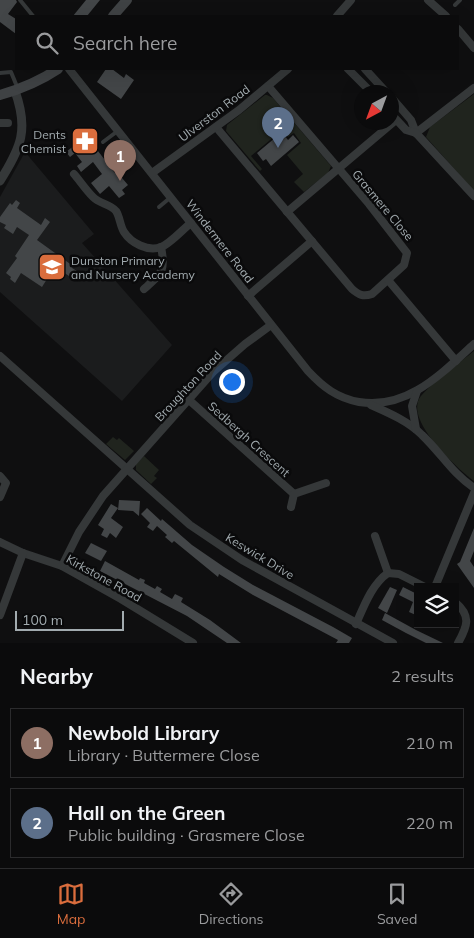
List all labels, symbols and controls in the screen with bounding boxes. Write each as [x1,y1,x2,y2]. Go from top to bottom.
search box [15,15,459,70]
icon: search [33,29,61,57]
text: Search here [73,31,177,55]
street label: Ulverston Road [175,81,253,145]
north arrow [354,85,399,130]
pin: 2 [262,107,294,148]
pharmacy icon: Dents Chemist [70,126,100,156]
place label: Dents Chemist [21,127,66,156]
pin: 1 [104,140,136,181]
street label: Grasmere Close [349,167,417,243]
street label: Windermere Road [183,196,257,286]
school or university icon: Dunston Primary and Nursery Academy [37,252,67,282]
place label: Dunston Primary and Nursery Academy [71,253,196,282]
street label: Broughton Road [151,348,225,424]
your location [219,369,245,395]
street label: Sedbergh Crescent [205,398,293,480]
street label: Keswick Drive [223,530,297,582]
street label: Kirkstone Road [64,551,144,605]
map controls [414,583,459,628]
button: layers [414,583,459,628]
scale bar [15,608,124,631]
text: 100 m [22,611,63,629]
text: Nearby [20,663,93,689]
text: 2 results [391,666,454,686]
text: Newbold Library [68,721,219,745]
text: 1 [32,733,42,753]
text: 210 m [406,733,453,753]
text: Library · Buttermere Close [68,745,260,765]
text: Hall on the Green [68,801,225,825]
text: 2 [32,813,42,833]
text: 220 m [406,813,453,833]
text: Public building · Grasmere Close [68,825,305,845]
tab: Map [57,880,85,928]
tab: Directions [199,880,264,928]
tab: Saved [377,880,417,928]

